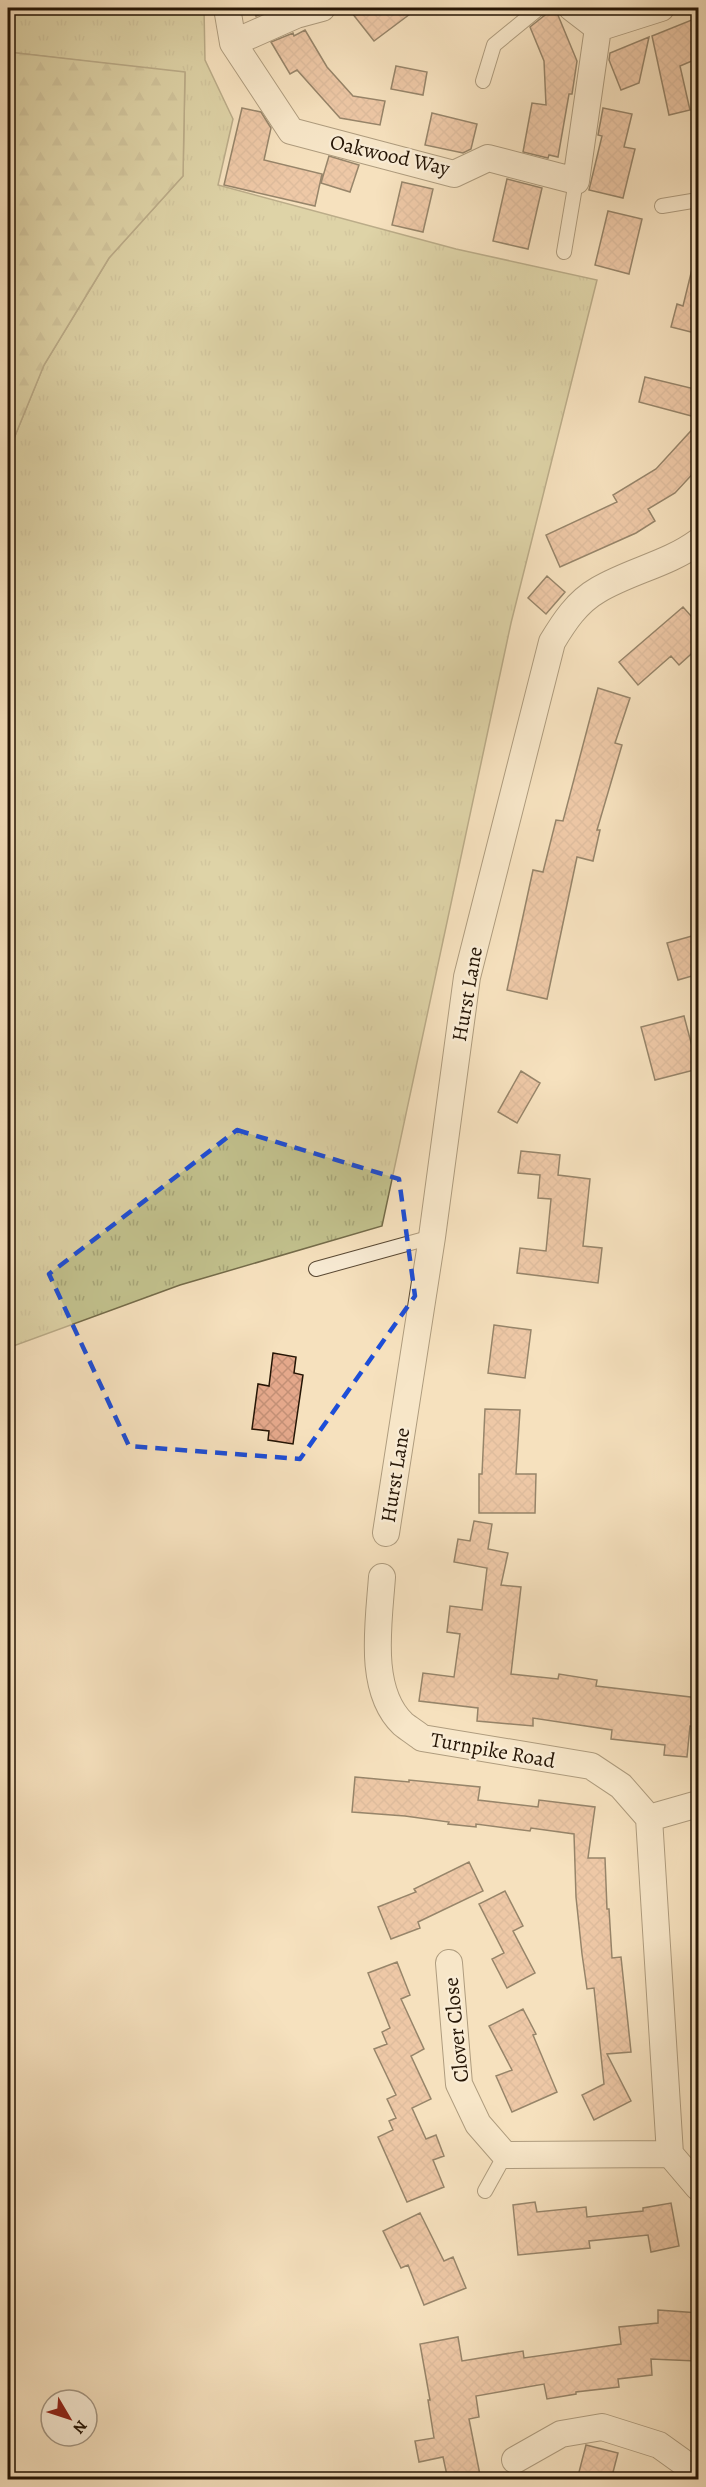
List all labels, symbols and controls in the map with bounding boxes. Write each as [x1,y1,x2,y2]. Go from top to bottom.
street label: Oakwood Way [327,128,453,183]
street label: Hurst Lane [445,944,489,1044]
street label: Hurst Lane [374,1425,416,1525]
street label: Turnpike Road [428,1725,558,1775]
street label: Clover Close [437,1976,475,2084]
north arrow [39,2388,99,2448]
text: N [67,2415,92,2439]

